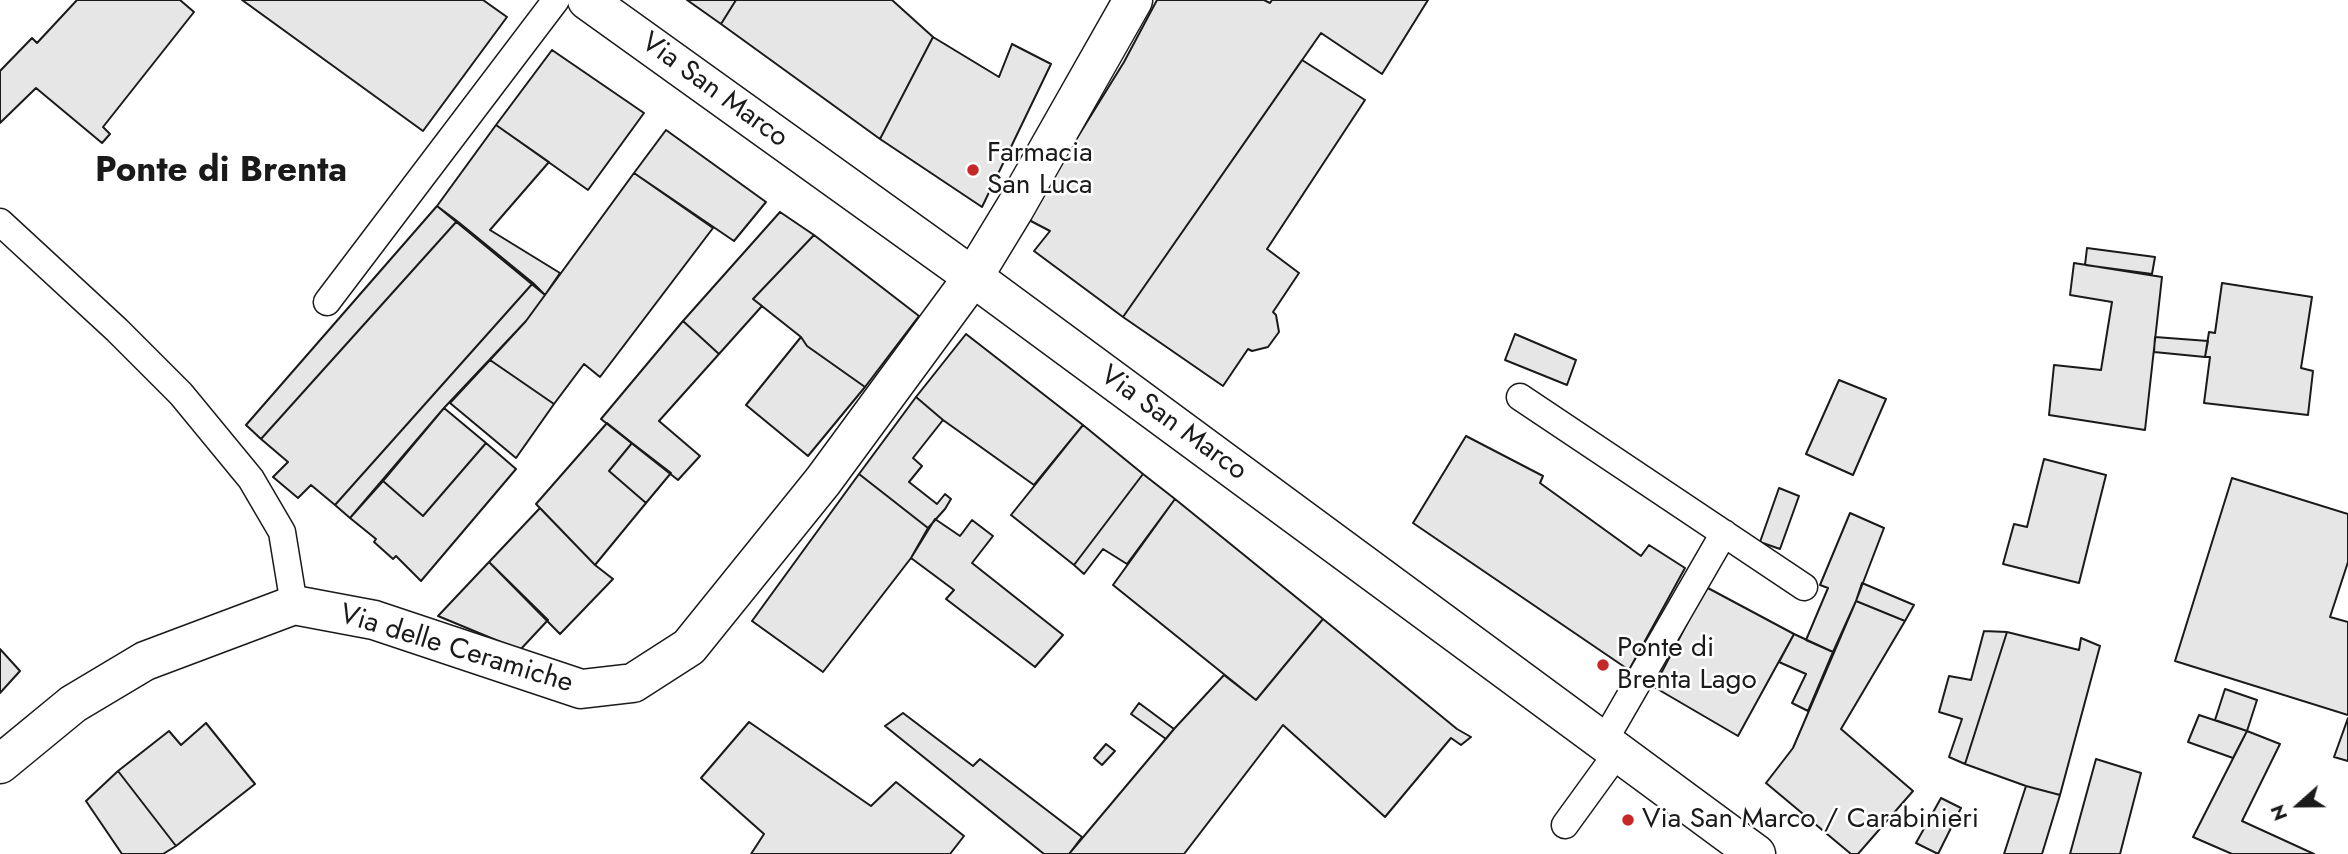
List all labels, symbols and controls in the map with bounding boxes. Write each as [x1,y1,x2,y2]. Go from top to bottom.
street label: Via San Marco [634,26,794,156]
place label: Farmacia San Luca [987,137,1093,203]
district label: Ponte di Brenta [95,152,347,194]
marker: Farmacia San Luca [965,162,981,178]
street label: Via San Marco [1093,359,1253,489]
street label: Via delle Ceramiche [335,599,577,701]
place label: Ponte di Brenta Lago [1617,632,1757,698]
marker: Ponte di Brenta Lago [1595,657,1611,673]
north arrow [2264,770,2334,840]
text: N [2264,801,2294,825]
place label: Via San Marco / Carabinieri [1642,803,1979,837]
marker: Via San Marco / Carabinieri [1620,812,1636,828]

